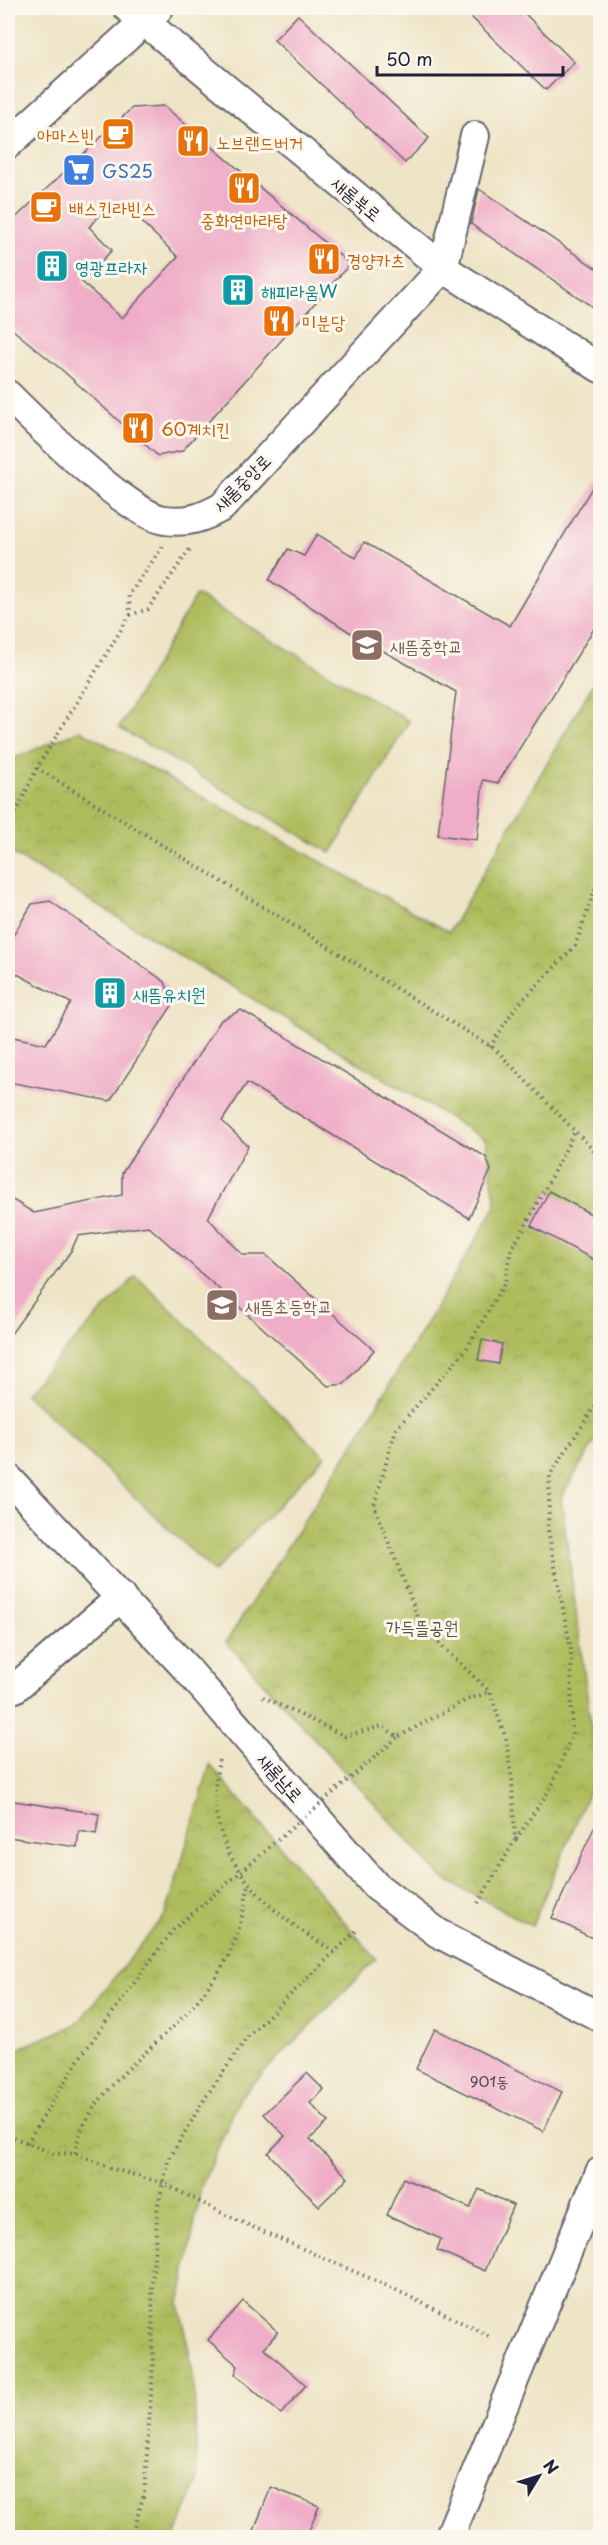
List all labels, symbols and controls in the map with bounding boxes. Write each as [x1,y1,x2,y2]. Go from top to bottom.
scale bar [377,39,563,77]
text: 50 m [386,45,433,72]
cafe icon: 아마스빈 [100,116,136,152]
place label: 아마스빈 [37,121,95,148]
restaurant icon: 노브랜드버거 [175,123,211,159]
place label: 노브랜드버거 [216,128,303,155]
supermarket icon: GS25 [61,152,97,188]
place label: GS25 [102,157,153,184]
street label: 새롬북로 [326,169,388,227]
restaurant icon: 중화연마라탕 [226,170,262,206]
cafe icon: 배스킨라빈스 [28,189,64,225]
place label: 배스킨라빈스 [69,194,156,221]
place label: 중화연마라탕 [201,206,288,233]
restaurant icon: 경양카츠 [306,241,342,277]
place label: 경양카츠 [347,246,405,273]
building icon: 영광프라자 [34,248,70,284]
place label: 영광프라자 [75,253,148,280]
building icon: 해피라움W [220,272,256,308]
place label: 해피라움W [261,277,338,304]
restaurant icon: 미분당 [261,303,297,339]
place label: 미분당 [302,308,346,335]
restaurant icon: 60계치킨 [120,410,156,446]
place label: 60계치킨 [161,415,230,442]
street label: 새롬중앙로 [206,447,276,517]
school or university icon: 새뜸중학교 [349,627,385,663]
place label: 새뜸중학교 [390,632,462,659]
building icon: 새뜸유치원 [92,975,128,1011]
place label: 새뜸유치원 [133,980,205,1007]
school or university icon: 새뜸초등학교 [204,1287,240,1323]
place label: 새뜸초등학교 [245,1292,332,1319]
park label: 가득뜰공원 [386,1613,458,1640]
street label: 새롬남로 [252,1746,310,1808]
house number: 901동 [470,2069,508,2092]
north arrow [509,2446,569,2506]
text: N [538,2454,565,2479]

